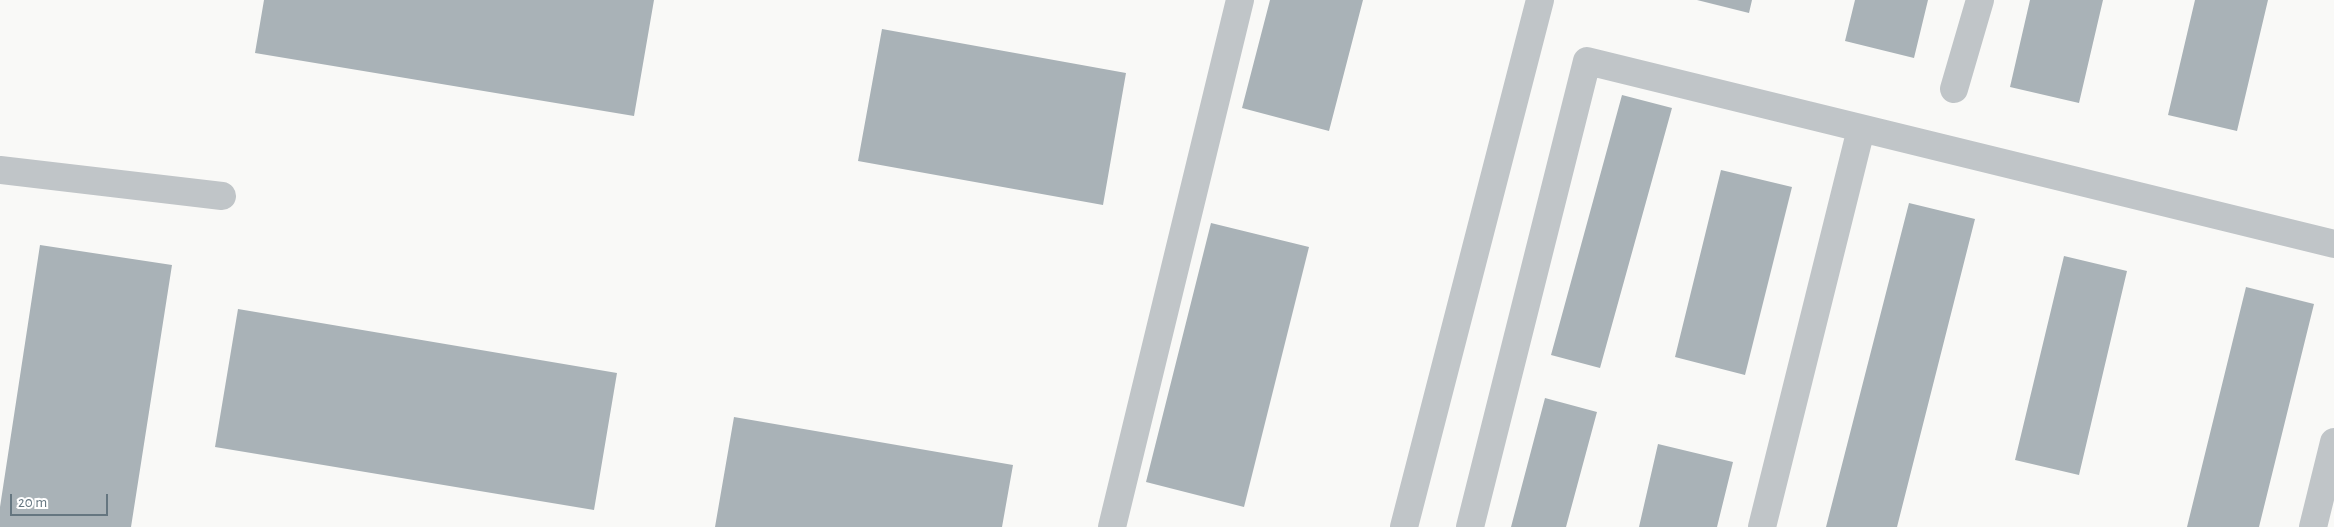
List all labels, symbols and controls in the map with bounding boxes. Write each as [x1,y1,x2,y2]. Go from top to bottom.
scale bar [12,484,110,516]
text: 20 m [18,495,47,510]

